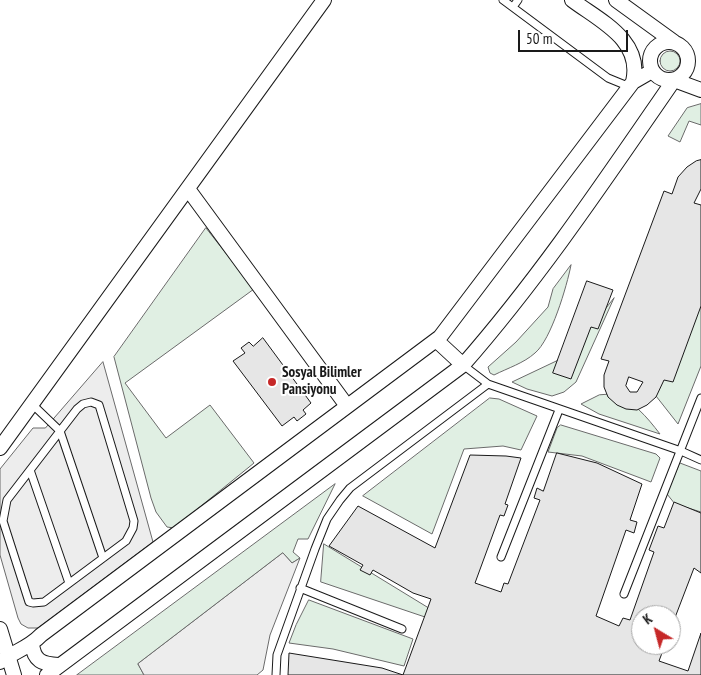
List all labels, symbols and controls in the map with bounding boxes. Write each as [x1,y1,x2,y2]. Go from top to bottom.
scale bar [521,20,631,52]
text: 50 m [526,29,552,48]
place label: Sosyal Bilimler Pansiyonu [282,364,362,399]
marker: Sosyal Bilimler Pansiyonu [266,376,278,388]
north arrow [631,605,681,655]
text: K [639,609,656,628]

